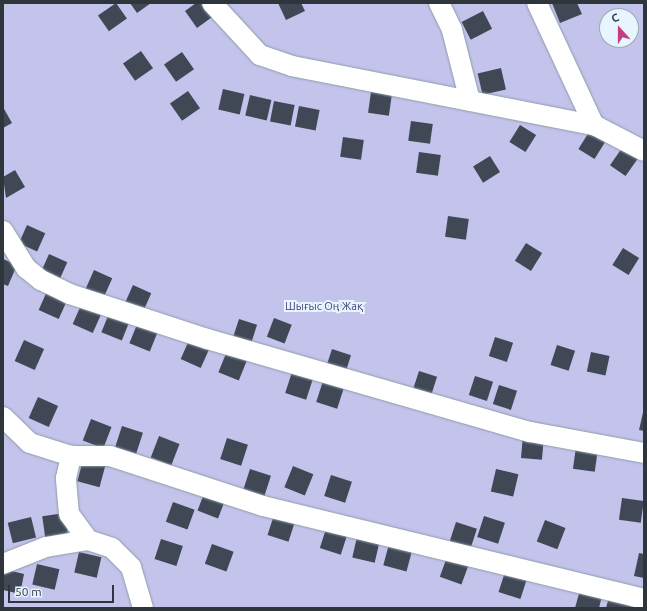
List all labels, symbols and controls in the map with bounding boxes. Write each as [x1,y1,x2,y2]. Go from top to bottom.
north arrow [599,8,639,48]
text: С [610,11,620,25]
park label: Шығыс Оң Жақ [285,299,363,313]
scale bar [10,577,116,603]
text: 50 m [15,585,42,598]

